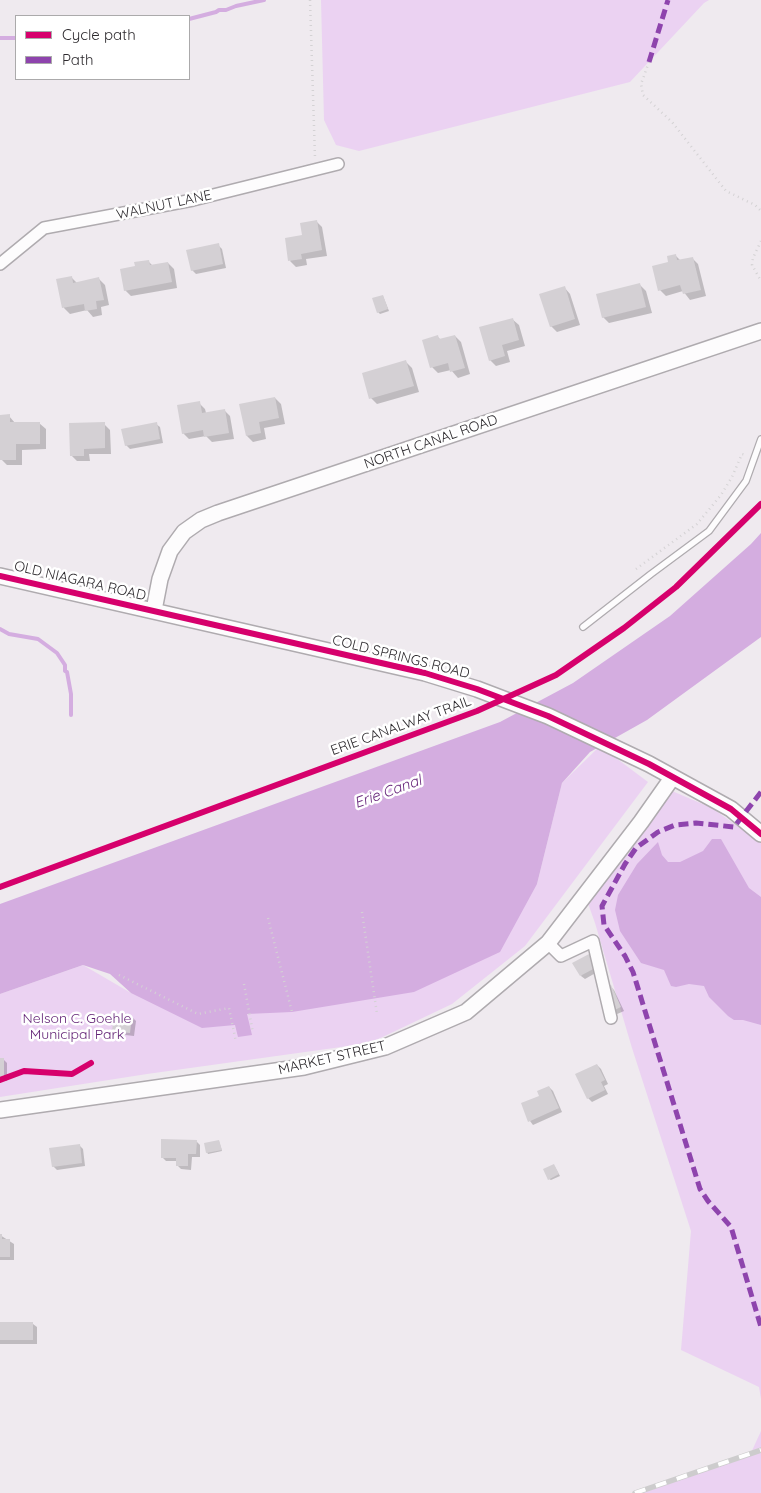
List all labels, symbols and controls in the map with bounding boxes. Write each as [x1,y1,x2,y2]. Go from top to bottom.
legend [15,15,190,80]
text: Cycle path [62,25,136,44]
text: Path [62,50,94,69]
street label: WALNUT LANE [115,187,213,223]
street label: NORTH CANAL ROAD [362,411,500,473]
street label: OLD NIAGARA ROAD [12,558,148,604]
street label: COLD SPRINGS ROAD [331,632,471,682]
street label: ERIE CANALWAY TRAIL [328,693,474,759]
water label: Erie Canal [352,772,424,812]
park label: Nelson C. Goehle Municipal Park [23,1011,131,1044]
street label: MARKET STREET [277,1037,387,1079]

